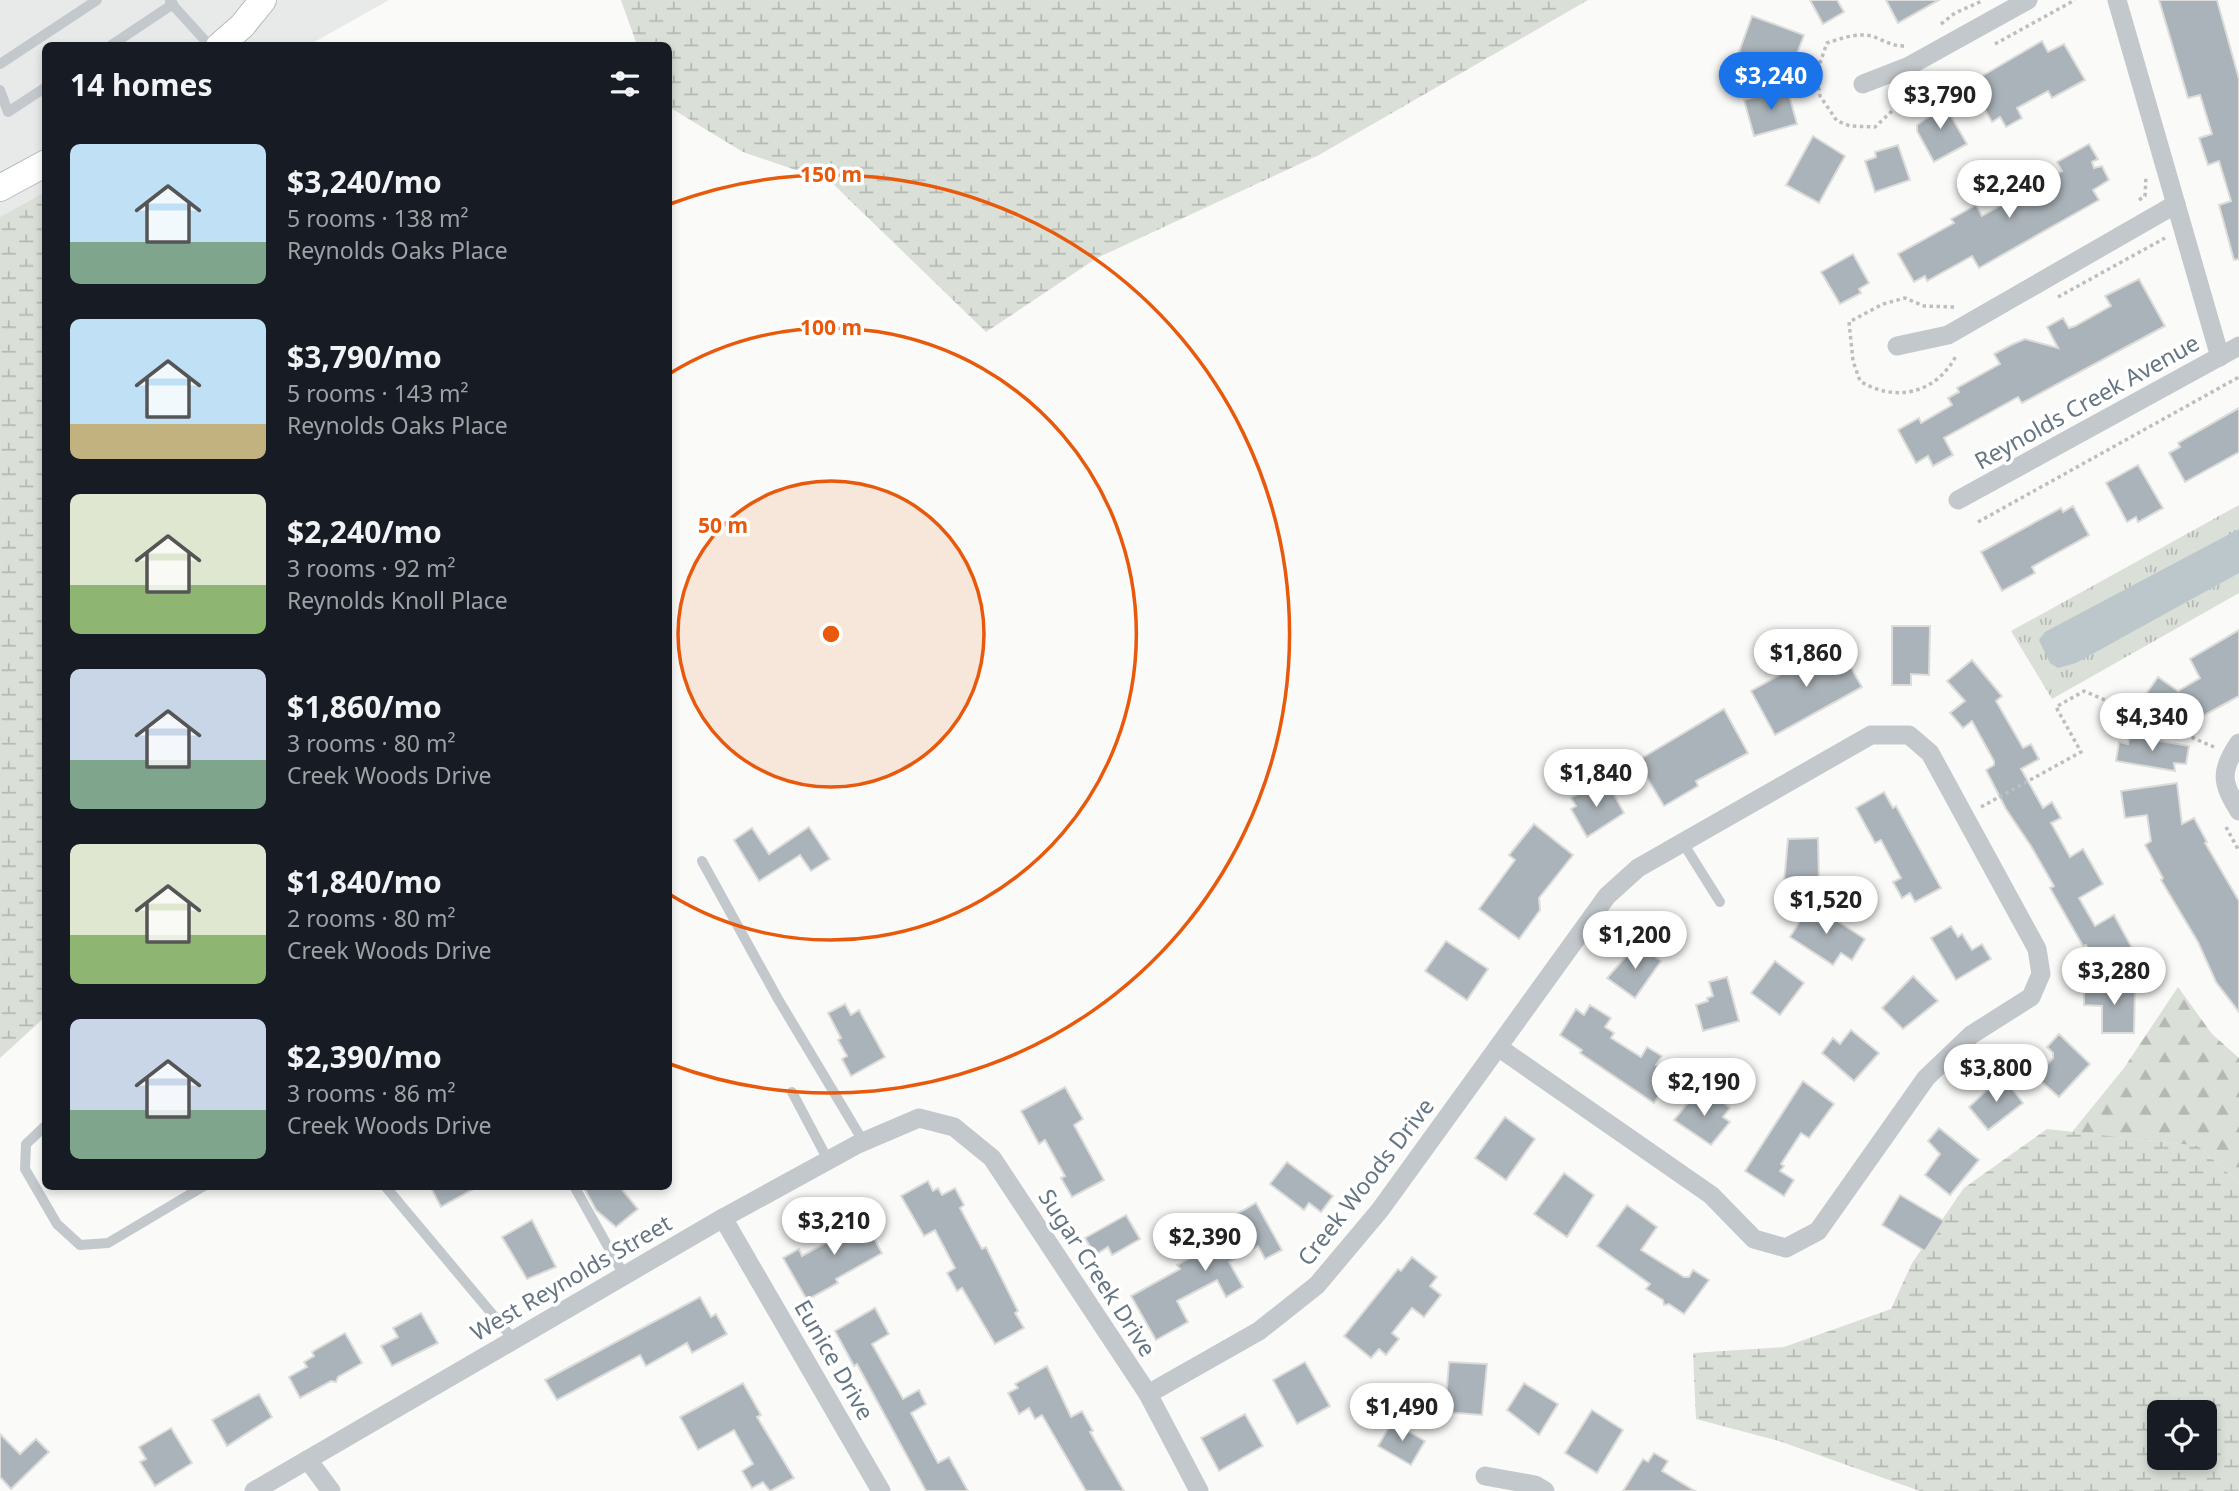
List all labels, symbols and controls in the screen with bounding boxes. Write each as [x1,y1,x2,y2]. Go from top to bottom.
pin: $3,240 [1714,52,1828,112]
text: $3,240 [1735,59,1807,91]
text: 14 homes [70,64,213,105]
icon: filters [606,65,644,103]
pin: $3,790 [1883,72,1997,131]
text: $3,790 [1904,78,1976,110]
text: 150 m [800,160,862,188]
pin: $2,240 [1952,160,2066,220]
text: $3,240/mo [287,161,442,202]
text: $2,240 [1973,167,2045,199]
icon: home [126,172,210,256]
text: 5 rooms · 138 m² [287,202,469,234]
text: Reynolds Oaks Place [287,234,508,266]
text: 100 m [800,313,862,341]
street label: Reynolds Creek Avenue [1968,326,2205,476]
text: $3,790/mo [287,336,442,377]
icon: home [126,347,210,431]
text: 5 rooms · 143 m² [287,377,469,409]
text: Reynolds Oaks Place [287,409,508,441]
text: $2,240/mo [287,511,442,552]
text: 50 m [698,511,748,539]
icon: home [126,522,210,606]
text: 3 rooms · 92 m² [287,552,456,584]
text: Reynolds Knoll Place [287,584,508,616]
centre of rings [819,622,843,646]
pin: $1,860 [1749,630,1863,689]
text: $1,860 [1770,636,1842,668]
text: $1,860/mo [287,686,442,727]
pin: $4,340 [2095,694,2209,753]
icon: home [126,697,210,781]
text: $4,340 [2116,700,2188,732]
text: 3 rooms · 80 m² [287,727,456,759]
pin: $1,840 [1539,750,1653,809]
text: $1,840 [1560,756,1632,788]
text: Creek Woods Drive [287,759,492,791]
text: $1,840/mo [287,861,442,902]
icon: home [126,872,210,956]
pin: $1,520 [1769,876,1883,936]
text: $1,520 [1790,883,1862,915]
text: 2 rooms · 80 m² [287,902,456,934]
pin: $1,200 [1578,912,1692,971]
text: $1,200 [1599,918,1671,950]
text: Creek Woods Drive [287,934,492,966]
pin: $3,280 [2057,948,2171,1007]
text: $3,280 [2078,954,2150,986]
text: $2,390/mo [287,1036,442,1077]
pin: $3,800 [1939,1044,2053,1104]
icon: home [126,1047,210,1131]
text: $3,800 [1960,1051,2032,1083]
pin: $2,190 [1647,1058,1761,1118]
text: $2,190 [1668,1065,1740,1097]
text: 3 rooms · 86 m² [287,1077,456,1109]
street label: Creek Woods Drive [1290,1091,1441,1272]
text: Creek Woods Drive [287,1109,492,1141]
street label: Sugar Creek Drive [1032,1182,1164,1363]
pin: $3,210 [777,1198,891,1257]
text: $3,210 [798,1204,870,1236]
street label: West Reynolds Street [464,1206,677,1348]
pin: $2,390 [1148,1214,1262,1273]
text: $2,390 [1169,1220,1241,1252]
street label: Eunice Drive [788,1293,882,1426]
pin: $1,490 [1345,1384,1459,1443]
text: $1,490 [1366,1390,1438,1422]
map controls [2147,1400,2217,1470]
button: locate [2147,1400,2217,1470]

